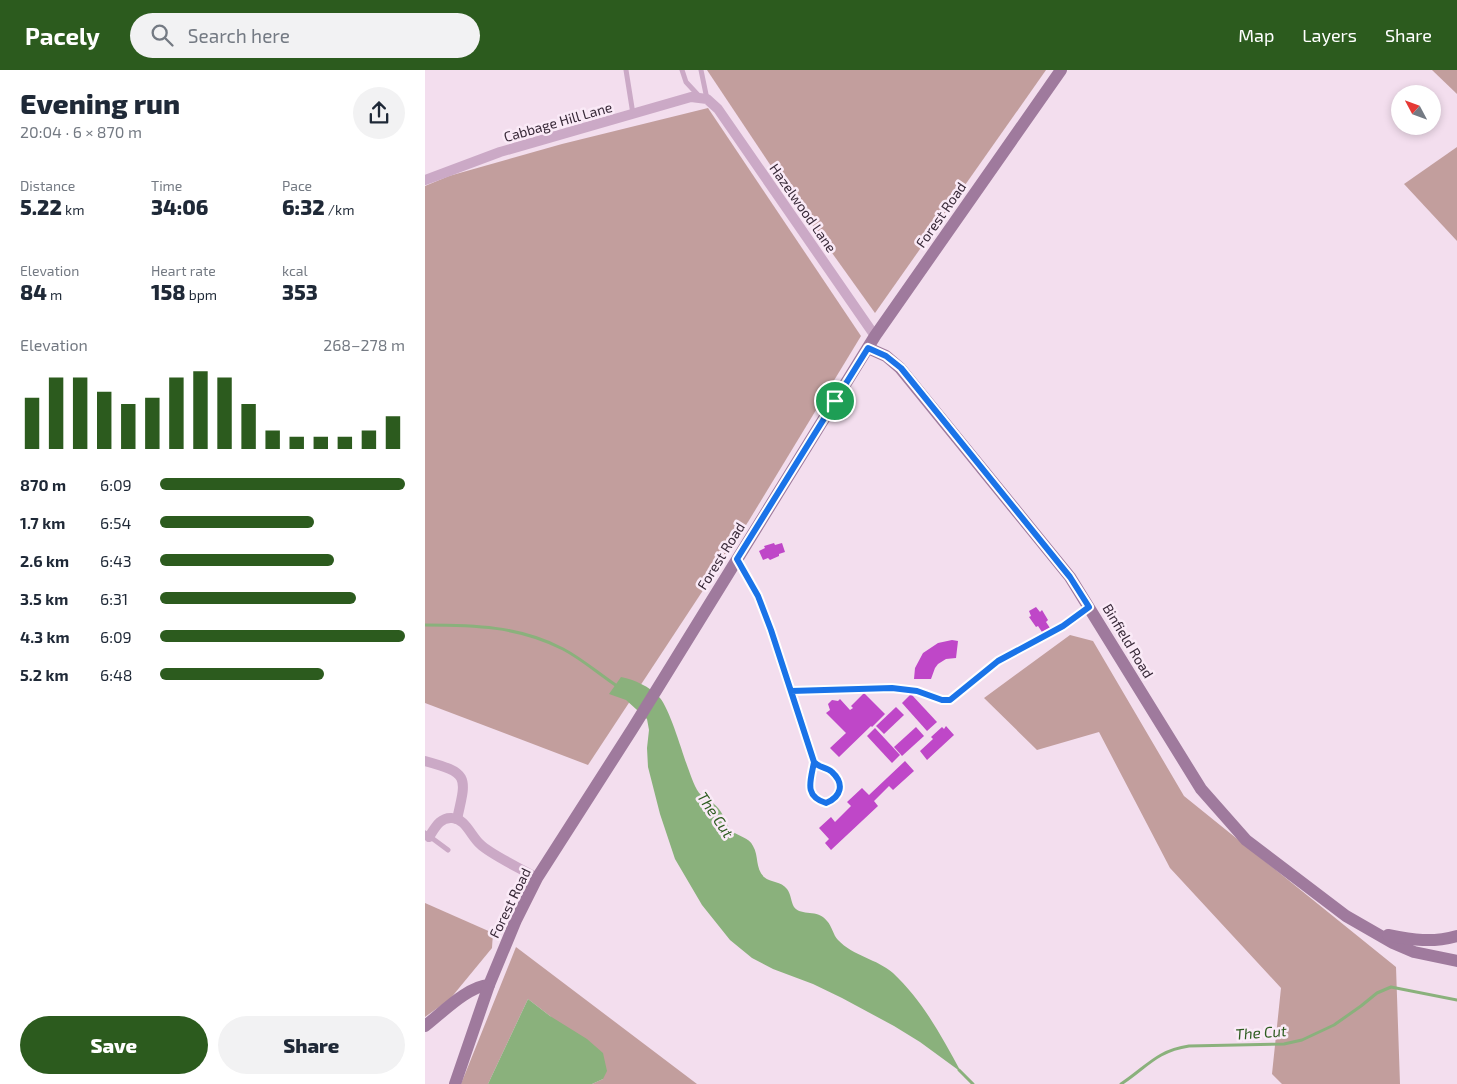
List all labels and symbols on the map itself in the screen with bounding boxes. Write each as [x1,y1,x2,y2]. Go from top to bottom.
north arrow [1391,85,1441,135]
street label: Cabbage Hill Lane [502,98,614,145]
street label: Hazelwood Lane [766,160,840,255]
street label: Forest Road [912,179,969,251]
pin [814,380,856,422]
street label: Forest Road [693,519,748,592]
street label: Binfield Road [1100,600,1157,681]
water label: The Cut [694,788,738,841]
street label: Forest Road [485,865,534,941]
water label: The Cut [1235,1021,1287,1043]

